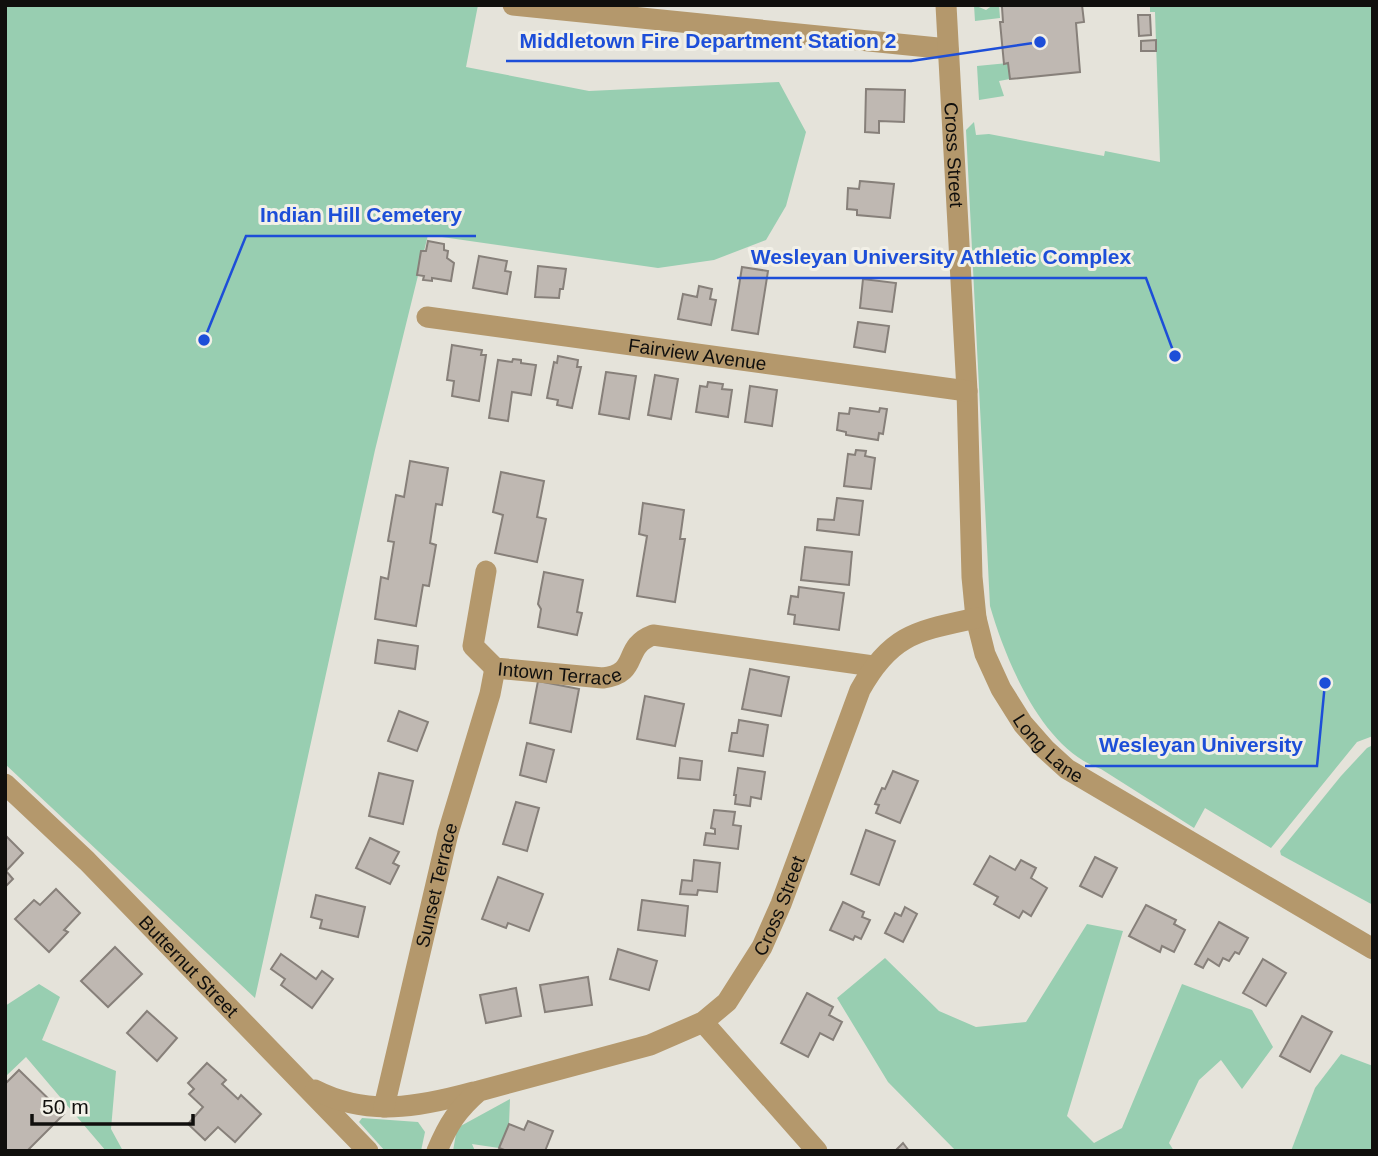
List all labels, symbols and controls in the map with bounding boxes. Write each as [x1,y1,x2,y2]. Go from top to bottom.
callout: Middletown Fire Department Station 2 [506,19,911,61]
text: Middletown Fire Department Station 2 [520,29,896,52]
street label: Cross Street [940,101,967,209]
callout: Indian Hill Cemetery [246,194,476,236]
text: Indian Hill Cemetery [260,203,462,226]
callout: Wesleyan University Athletic Complex [737,236,1146,278]
text: Wesleyan University Athletic Complex [751,245,1132,268]
street label: Fairview Avenue [627,335,768,374]
street label: Intown Terrace [497,658,625,689]
street label: Long Lane [1009,710,1087,787]
callout: Wesleyan University [1085,724,1317,766]
text: Wesleyan University [1099,733,1303,756]
street label: Sunset Terrace [412,820,462,950]
street label: Cross Street [749,853,809,960]
street label: Butternut Street [135,911,243,1022]
scale bar [32,1082,192,1126]
text: 50 m [42,1095,89,1118]

